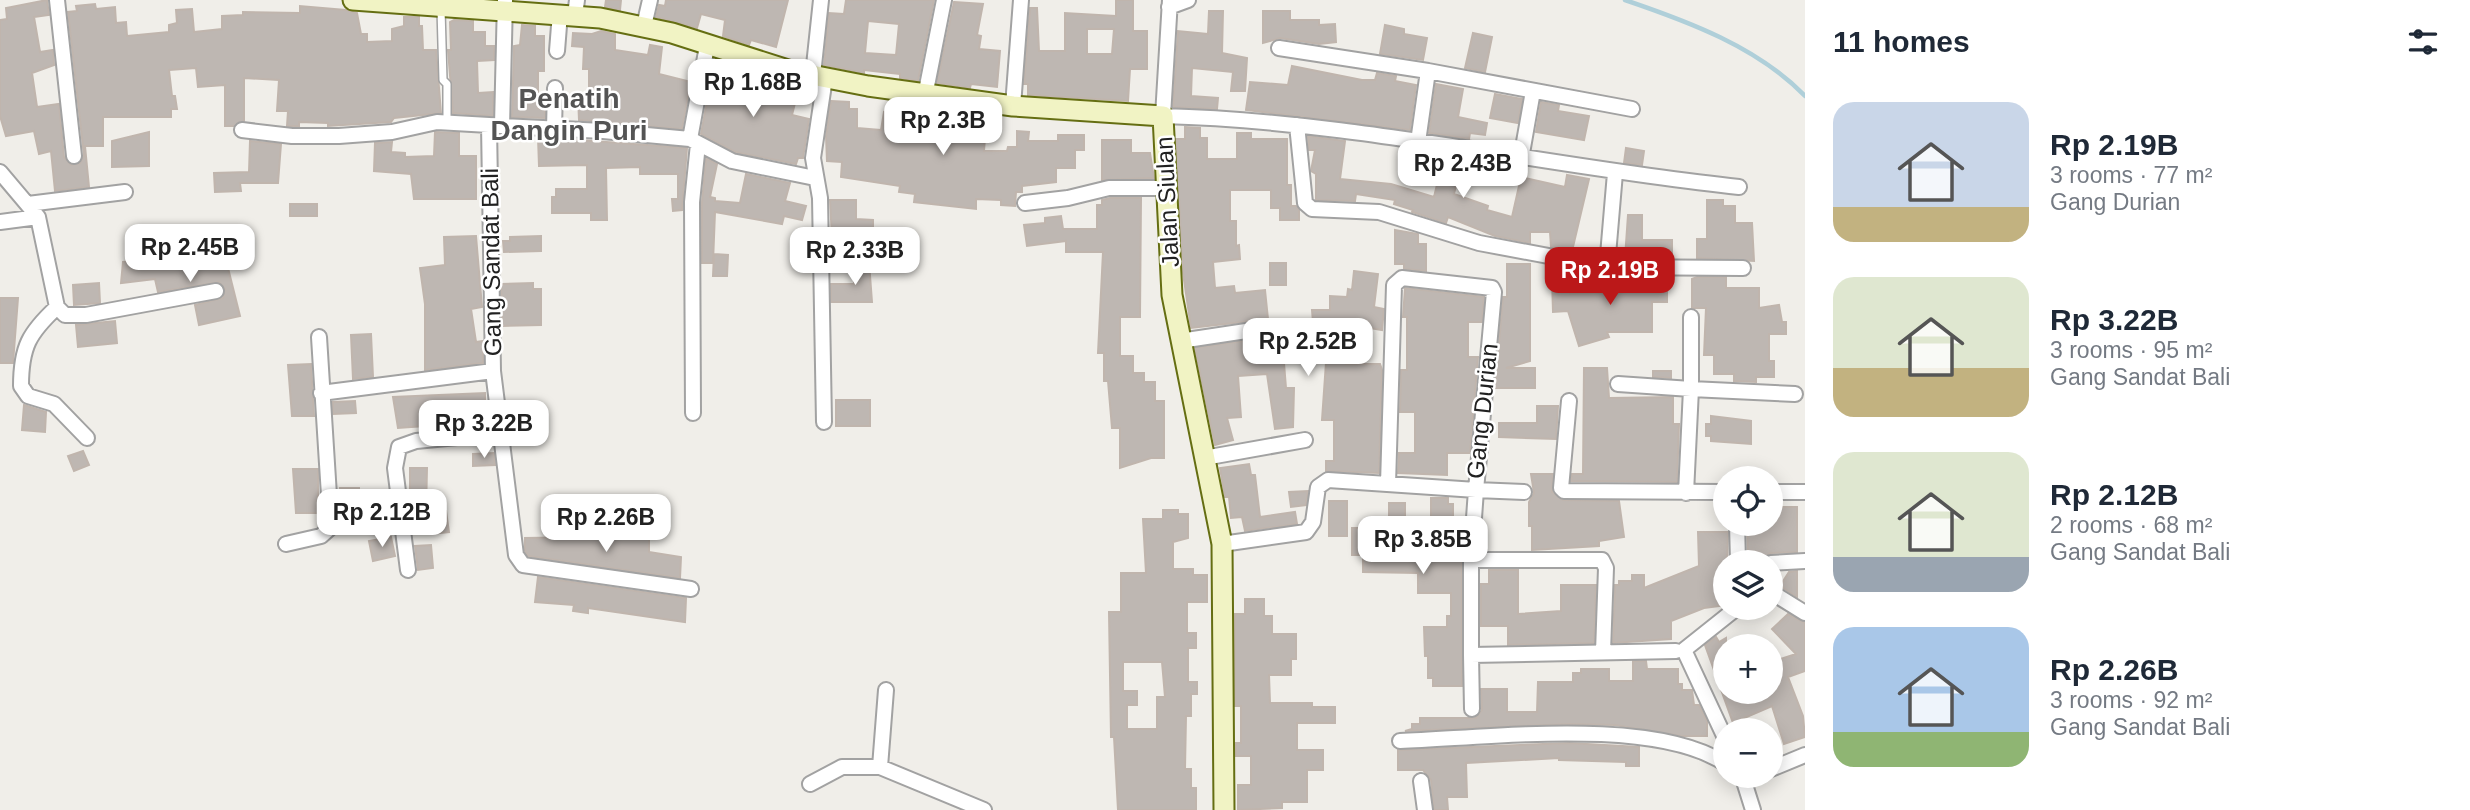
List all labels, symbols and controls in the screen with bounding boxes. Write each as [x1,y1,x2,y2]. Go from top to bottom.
icon: filters [2404,23,2442,61]
text: 11 homes [1833,25,1970,58]
pin: Rp 1.68B [681,60,825,119]
text: Rp 1.68B [704,69,802,95]
district label: Penatih Dangin Puri [490,83,648,146]
pin: Rp 2.3B [878,97,1008,157]
text: Rp 2.3B [900,107,986,133]
text: Rp 2.19B [2050,128,2178,161]
icon: home [1889,130,1973,214]
street label: Jalan Siulan [1150,136,1184,268]
pin: Rp 2.43B [1391,140,1535,200]
text: Rp 2.43B [1414,150,1512,176]
text: 3 rooms · 77 m² [2050,162,2212,188]
street label: Gang Sandat Bali [476,168,506,356]
text: Gang Durian [2050,189,2180,215]
pin: Rp 2.45B [118,224,262,284]
pin: Rp 2.33B [783,228,927,287]
text: Rp 2.45B [141,234,239,260]
text: Rp 2.33B [806,237,904,263]
pin: Rp 2.19B [1538,247,1682,307]
text: Rp 2.19B [1561,257,1659,283]
text: Rp 3.22B [2050,303,2178,336]
icon: home [1889,305,1973,389]
pin: Rp 2.52B [1236,318,1380,378]
text: Rp 2.52B [1259,328,1357,354]
text: 3 rooms · 95 m² [2050,337,2212,363]
street label: Gang Durian [1461,342,1503,480]
text: Gang Sandat Bali [2050,364,2230,390]
pin: Rp 3.22B [412,400,556,460]
text: Rp 3.22B [435,410,533,436]
map controls [1713,466,1783,788]
button: locate [1713,466,1783,536]
text: Rp 2.12B [2050,478,2178,511]
icon: home [1889,480,1973,564]
pin: Rp 2.12B [310,490,454,549]
pin: Rp 2.26B [534,494,678,554]
text: Rp 2.12B [333,499,431,525]
text: Rp 2.26B [557,504,655,530]
text: 2 rooms · 68 m² [2050,512,2212,538]
pin: Rp 3.85B [1351,516,1495,576]
text: Rp 3.85B [1374,526,1472,552]
text: Gang Sandat Bali [2050,539,2230,565]
button: layers [1713,550,1783,620]
button: + [1713,634,1783,704]
text: Rp 2.26B [2050,653,2178,686]
icon: home [1889,655,1973,739]
text: 3 rooms · 92 m² [2050,687,2212,713]
text: Gang Sandat Bali [2050,714,2230,740]
button: − [1713,718,1783,788]

